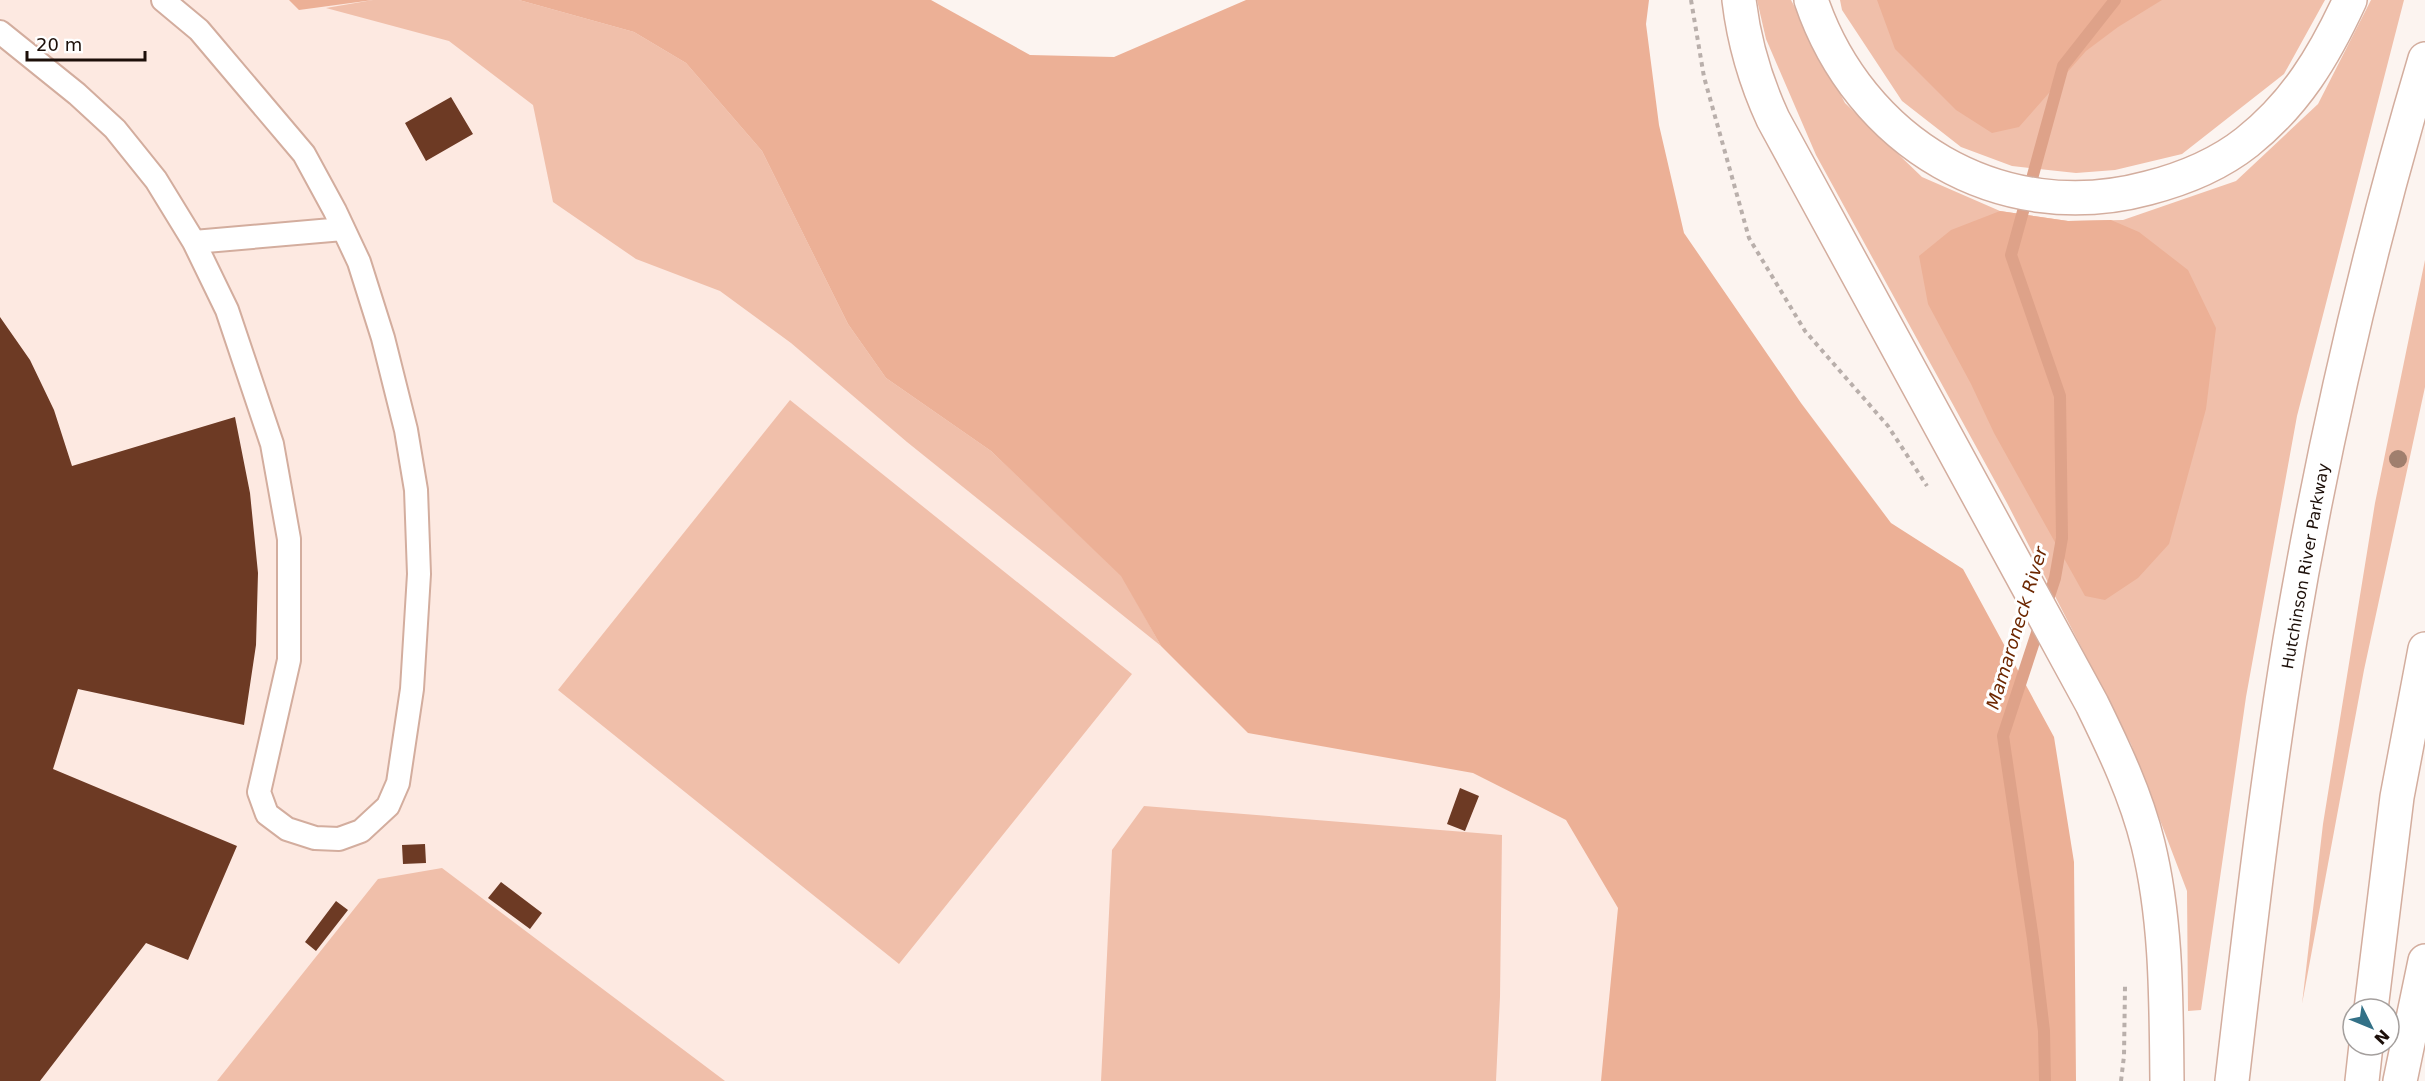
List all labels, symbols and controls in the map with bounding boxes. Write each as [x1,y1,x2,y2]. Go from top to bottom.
scale bar [27,24,146,62]
text: 20 m [36,34,82,55]
street label: Hutchinson River Parkway [2278,462,2333,671]
water label: Mamaroneck River [1982,543,2052,712]
north arrow [2341,997,2401,1057]
text: N [2370,1026,2393,1048]

